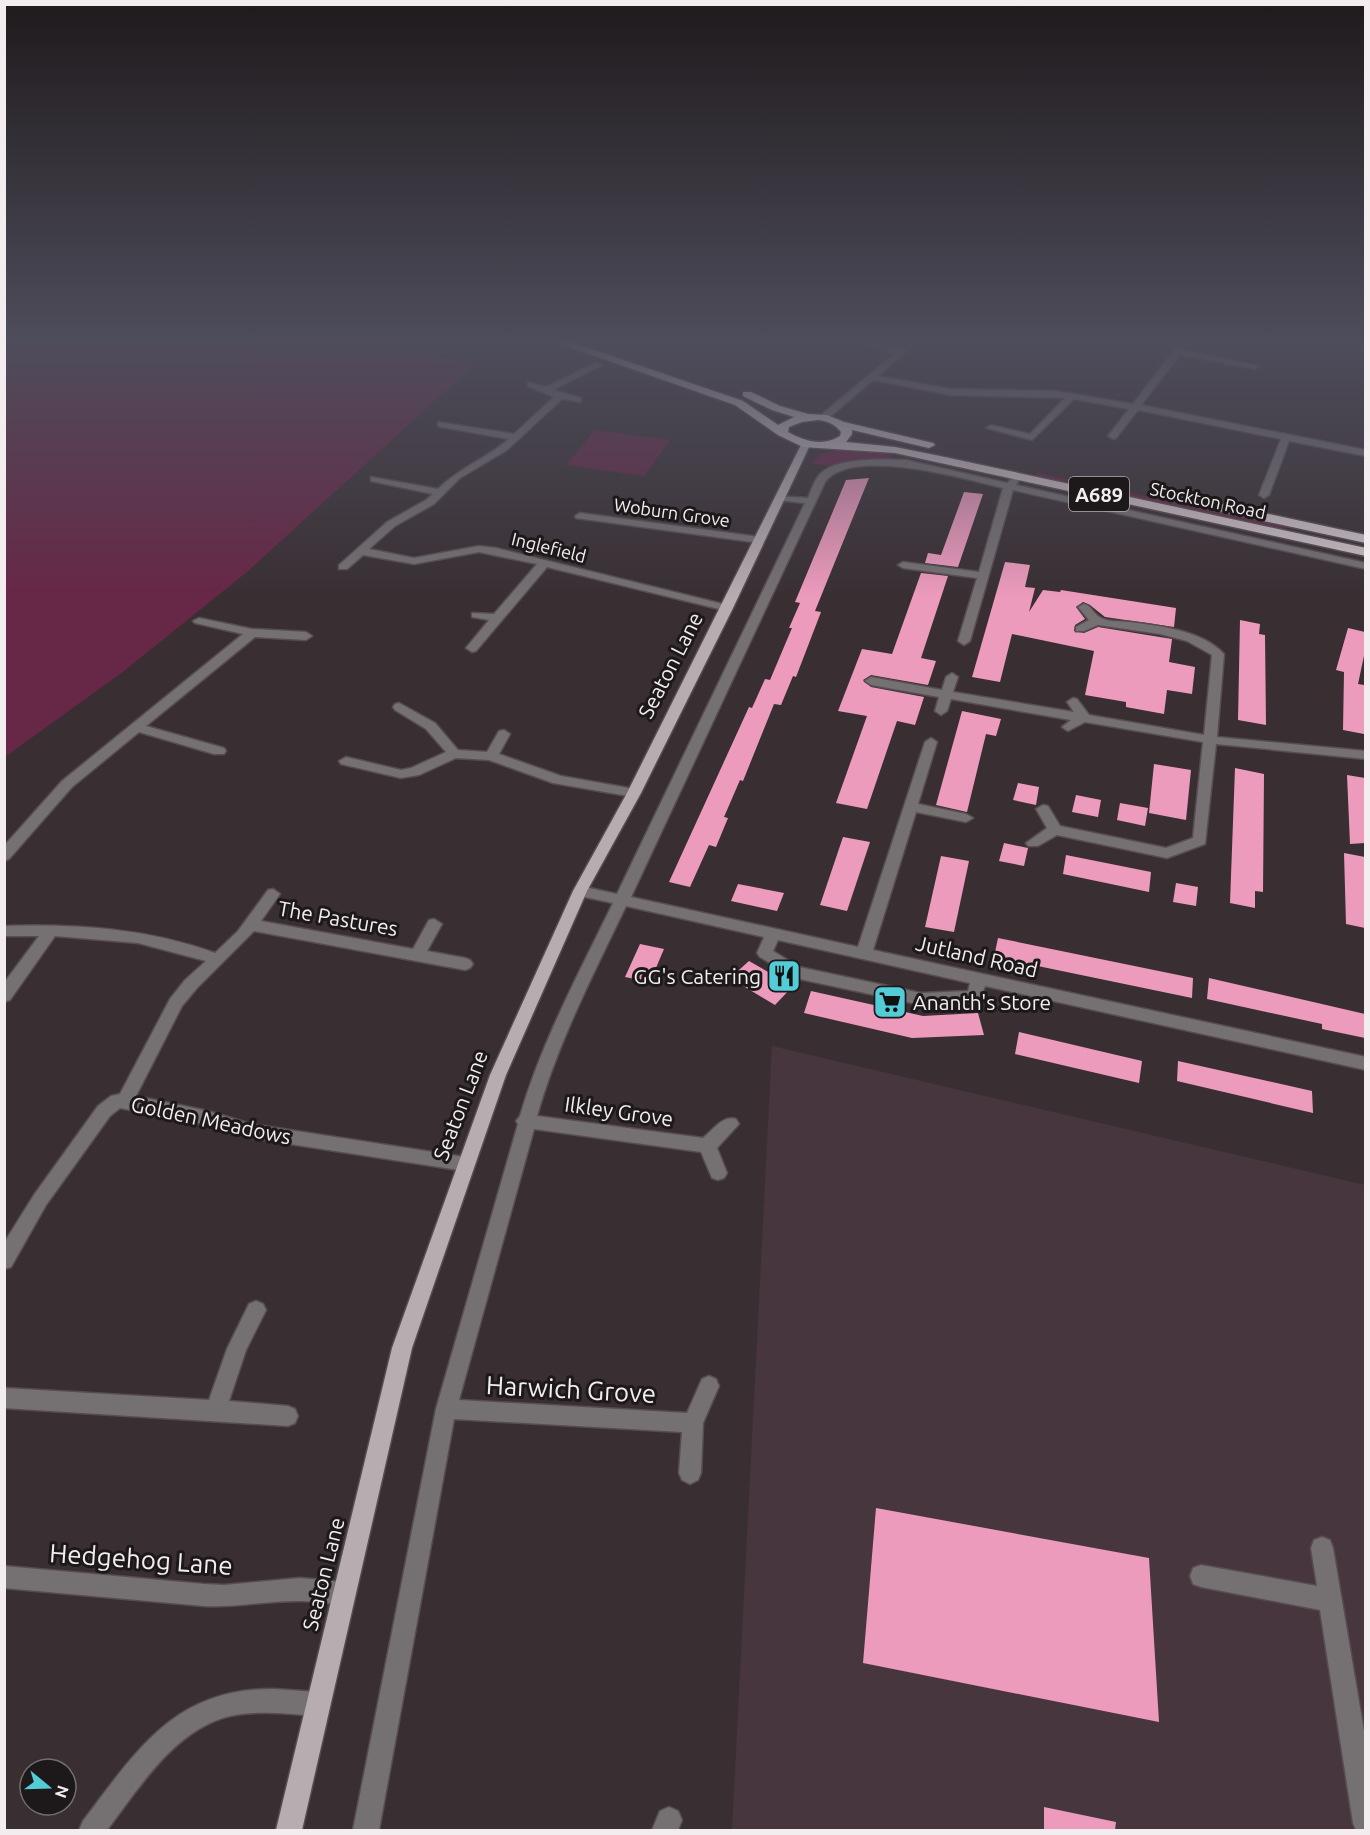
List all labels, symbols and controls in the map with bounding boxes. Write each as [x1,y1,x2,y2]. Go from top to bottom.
road number: A689 [1069,477,1129,511]
street label: Stockton Road [1148,478,1268,522]
street label: Woburn Grove [613,494,731,530]
street label: Inglefield [510,528,588,566]
street label: Seaton Lane [633,608,707,722]
street label: The Pastures [276,896,400,940]
street label: Jutland Road [914,930,1040,982]
restaurant icon: GG's Catering [766,958,802,994]
place label: GG's Catering [634,964,761,988]
supermarket icon: Ananth's Store [872,984,908,1020]
place label: Ananth's Store [913,990,1051,1014]
street label: Seaton Lane [428,1047,492,1163]
street label: Golden Meadows [129,1091,293,1149]
street label: Ilkley Grove [563,1092,675,1130]
street label: Harwich Grove [485,1370,657,1408]
street label: Seaton Lane [297,1515,349,1633]
street label: Hedgehog Lane [48,1538,234,1580]
north arrow [18,1757,78,1817]
text: N [52,1783,73,1800]

